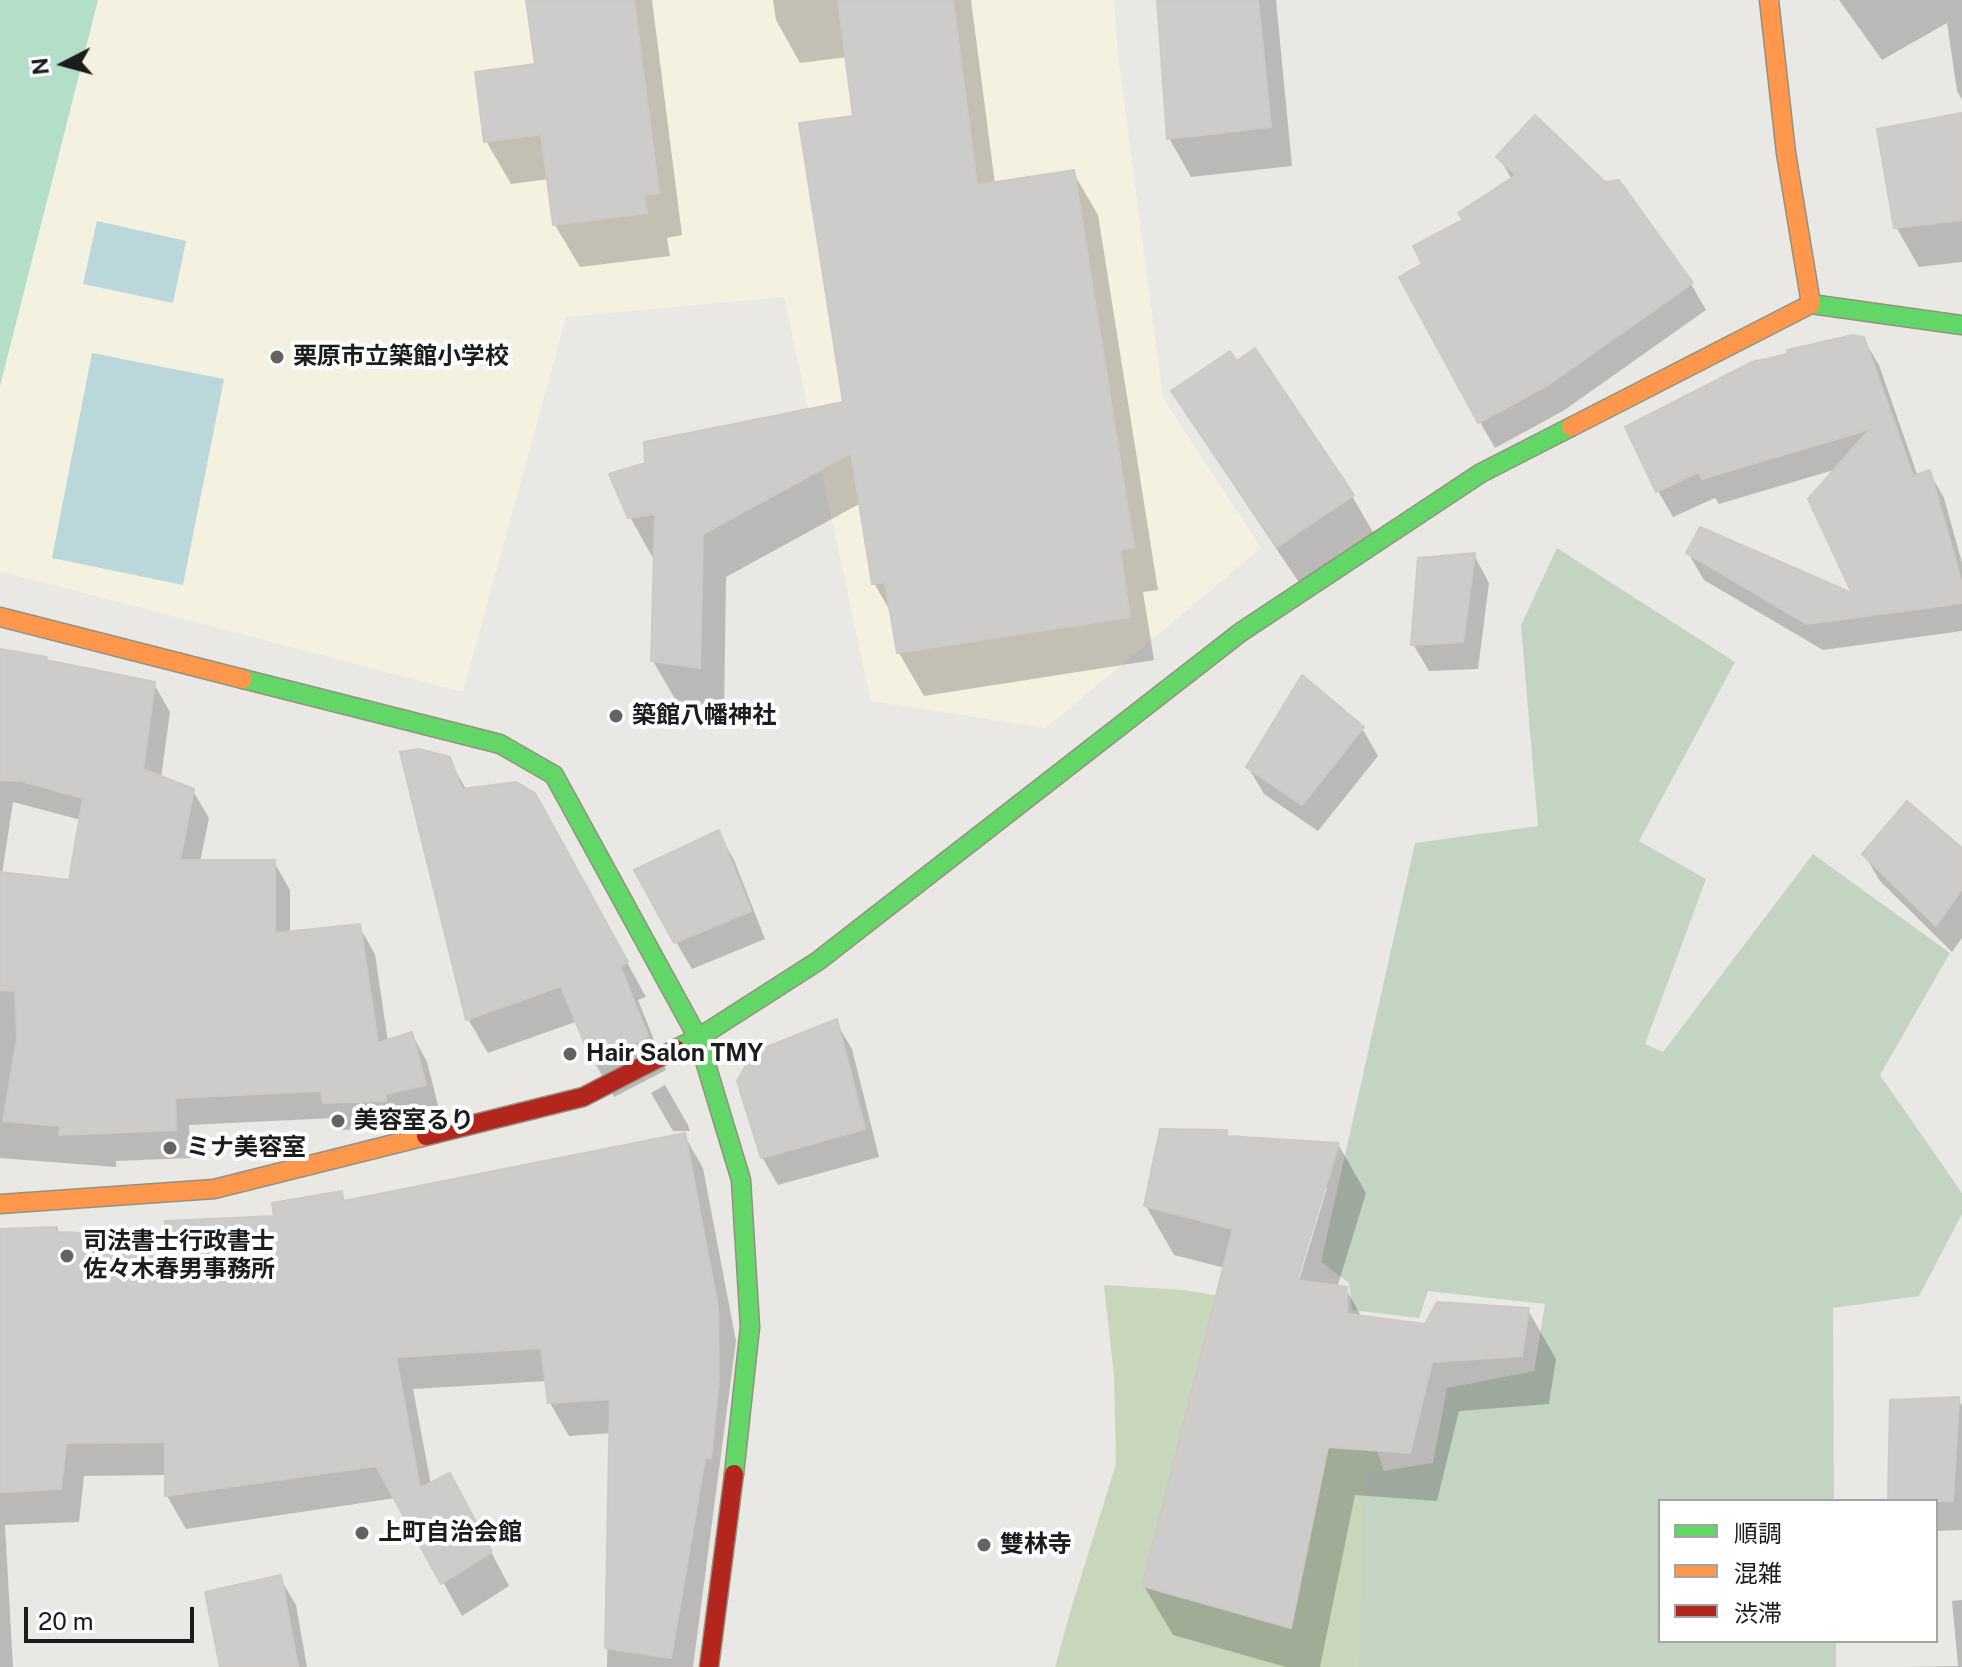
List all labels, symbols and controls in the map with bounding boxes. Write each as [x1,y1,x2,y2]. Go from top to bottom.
north arrow [24,24,104,104]
text: N [26,57,54,76]
place label: 栗原市立築館小学校 [293,343,509,371]
marker: 栗原市立築館小学校 [268,348,286,366]
place label: 築館八幡神社 [632,702,776,730]
marker: 築館八幡神社 [607,707,625,725]
place label: Hair Salon TMY [586,1040,763,1068]
marker: Hair Salon TMY [561,1045,579,1063]
place label: 美容室るり [354,1107,474,1135]
marker: 美容室るり [329,1112,347,1130]
place label: ミナ美容室 [186,1134,306,1162]
marker: ミナ美容室 [161,1139,179,1157]
place label: 司法書士行政書士 佐々木春男事務所 [83,1228,275,1284]
marker: 司法書士行政書士 佐々木春男事務所 [58,1247,76,1265]
legend [1658,1499,1938,1643]
place label: 上町自治会館 [378,1519,522,1547]
text: 順調 [1734,1519,1782,1547]
marker: 上町自治会館 [353,1524,371,1542]
place label: 雙林寺 [1000,1531,1072,1559]
marker: 雙林寺 [975,1536,993,1554]
text: 混雑 [1734,1559,1782,1587]
scale bar [28,1591,198,1641]
text: 渋滞 [1734,1599,1782,1627]
text: 20 m [38,1607,94,1635]

